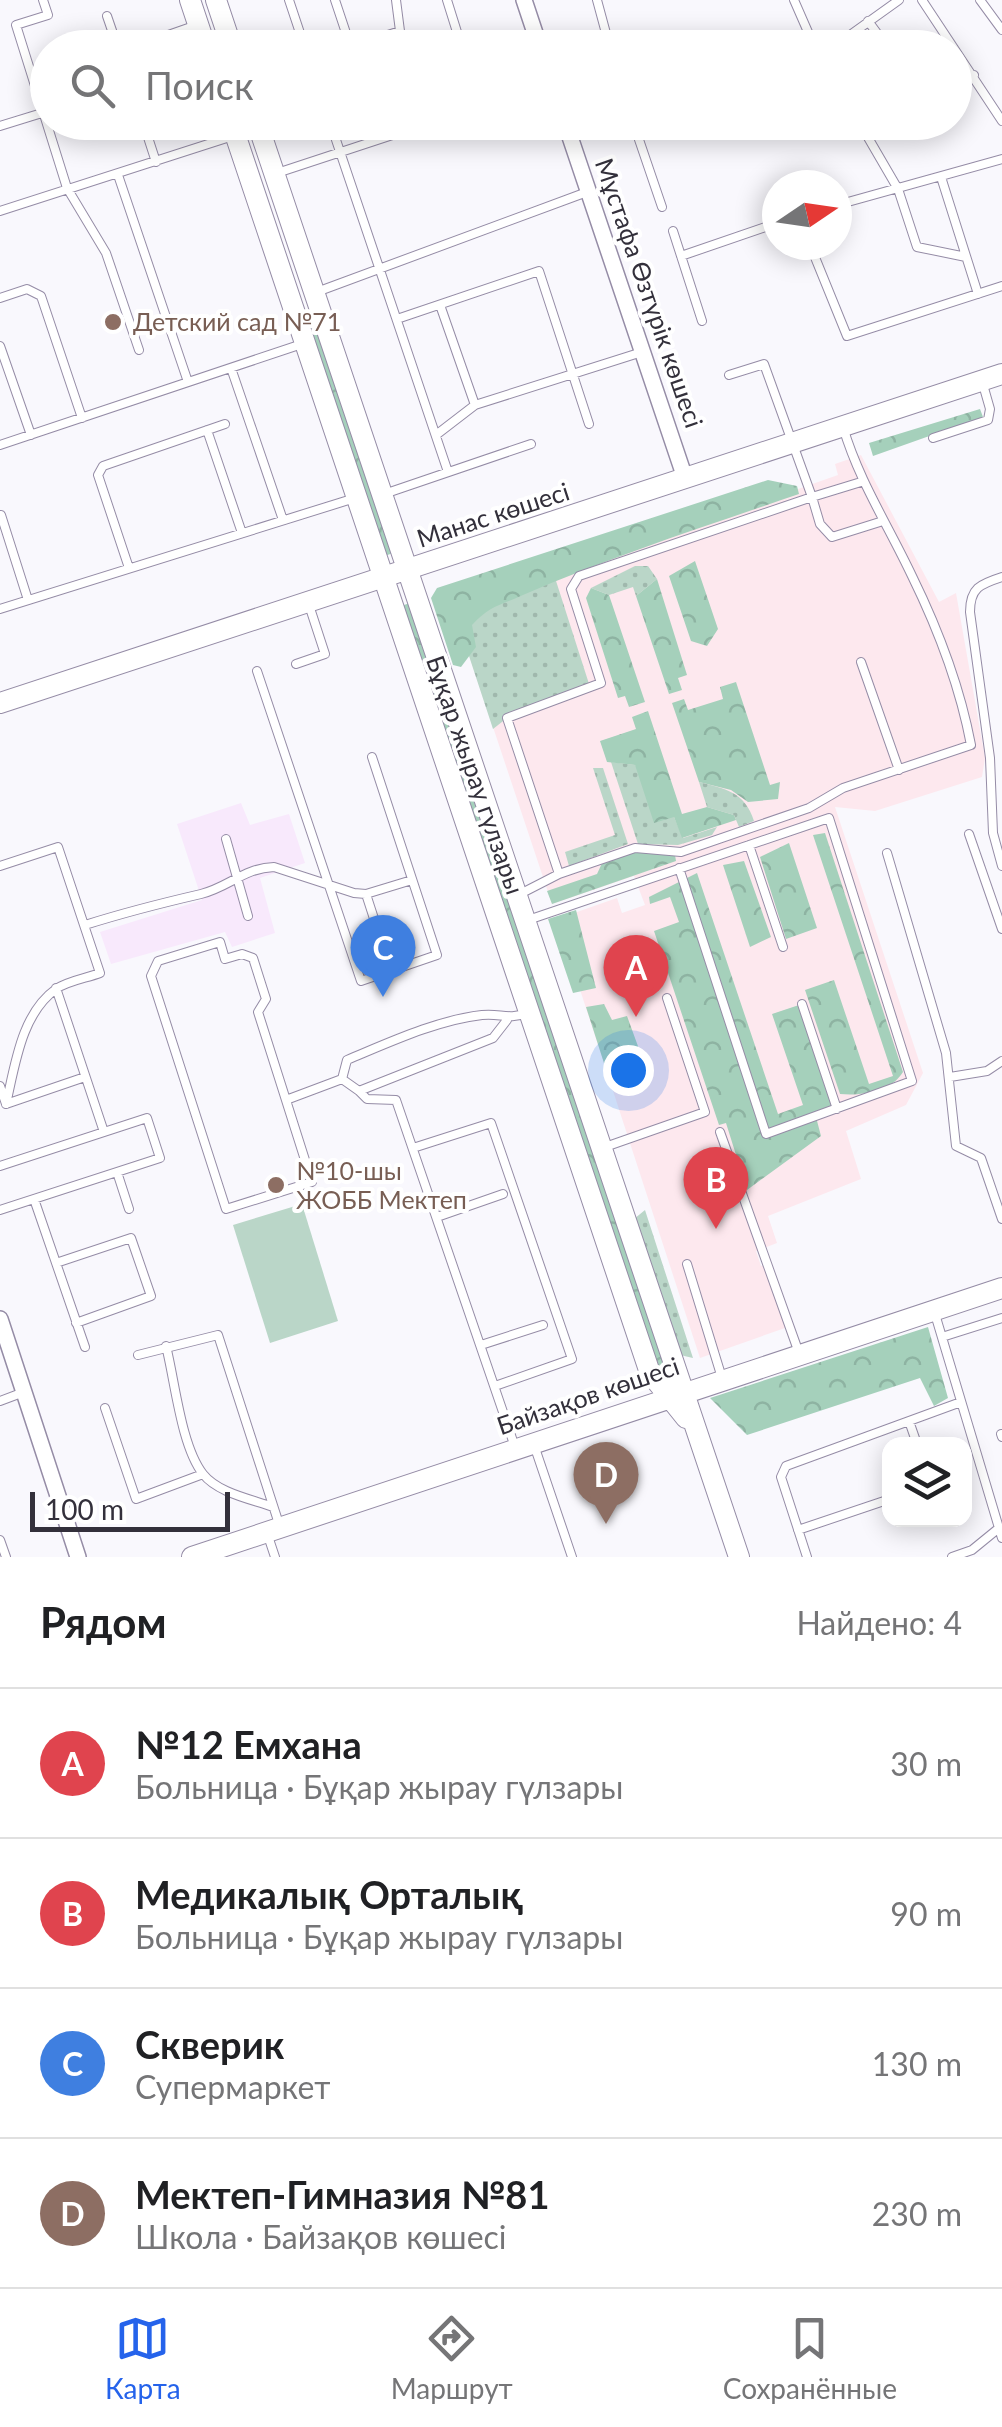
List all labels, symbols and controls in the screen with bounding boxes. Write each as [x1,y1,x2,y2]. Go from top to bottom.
search box [30,30,972,140]
icon: search [65,58,120,113]
text: Поиск [145,62,254,108]
street label: Мұстафа Өзтүрік көшесі [590,154,710,431]
north arrow [762,170,852,260]
place label: Детский сад №71 [133,306,341,336]
marker: Детский сад №71 [102,311,124,333]
street label: Манас көшесі [413,475,573,553]
street label: Бұқар жырау гүлзары [421,651,531,898]
pin: C [350,914,416,997]
pin: A [604,934,668,1017]
your location [603,1045,654,1096]
pin: B [684,1146,748,1229]
place label: №10-шы ЖОББ Мектеп [296,1155,467,1214]
marker: №10-шы ЖОББ Мектеп [265,1174,287,1196]
street label: Байзақов көшесі [493,1350,683,1440]
map controls [882,1437,972,1527]
button: layers [882,1437,972,1527]
pin: D [574,1442,638,1524]
scale bar [30,1487,230,1532]
text: 100 m [45,1492,124,1526]
text: Рядом [40,1597,167,1647]
text: Найдено: 4 [796,1603,962,1642]
text: №12 Емхана [135,1721,362,1767]
text: A [61,1744,84,1783]
text: 30 m [890,1744,962,1783]
text: Больница · Бұқар жырау гүлзары [135,1767,623,1806]
text: Медикалық Орталық [135,1871,523,1917]
text: B [62,1894,83,1933]
text: 90 m [890,1894,962,1933]
text: Больница · Бұқар жырау гүлзары [135,1917,623,1956]
text: Скверик [135,2021,284,2067]
text: C [62,2044,83,2083]
text: 130 m [872,2044,962,2083]
text: Супермаркет [135,2067,330,2106]
text: Мектеп-Гимназия №81 [135,2171,549,2217]
text: D [60,2194,85,2233]
text: 230 m [872,2194,962,2233]
text: Школа · Байзақов көшесі [135,2217,507,2256]
tab: Карта [105,2311,181,2405]
tab: Маршрут [391,2311,513,2405]
tab: Сохранённые [723,2311,897,2405]

